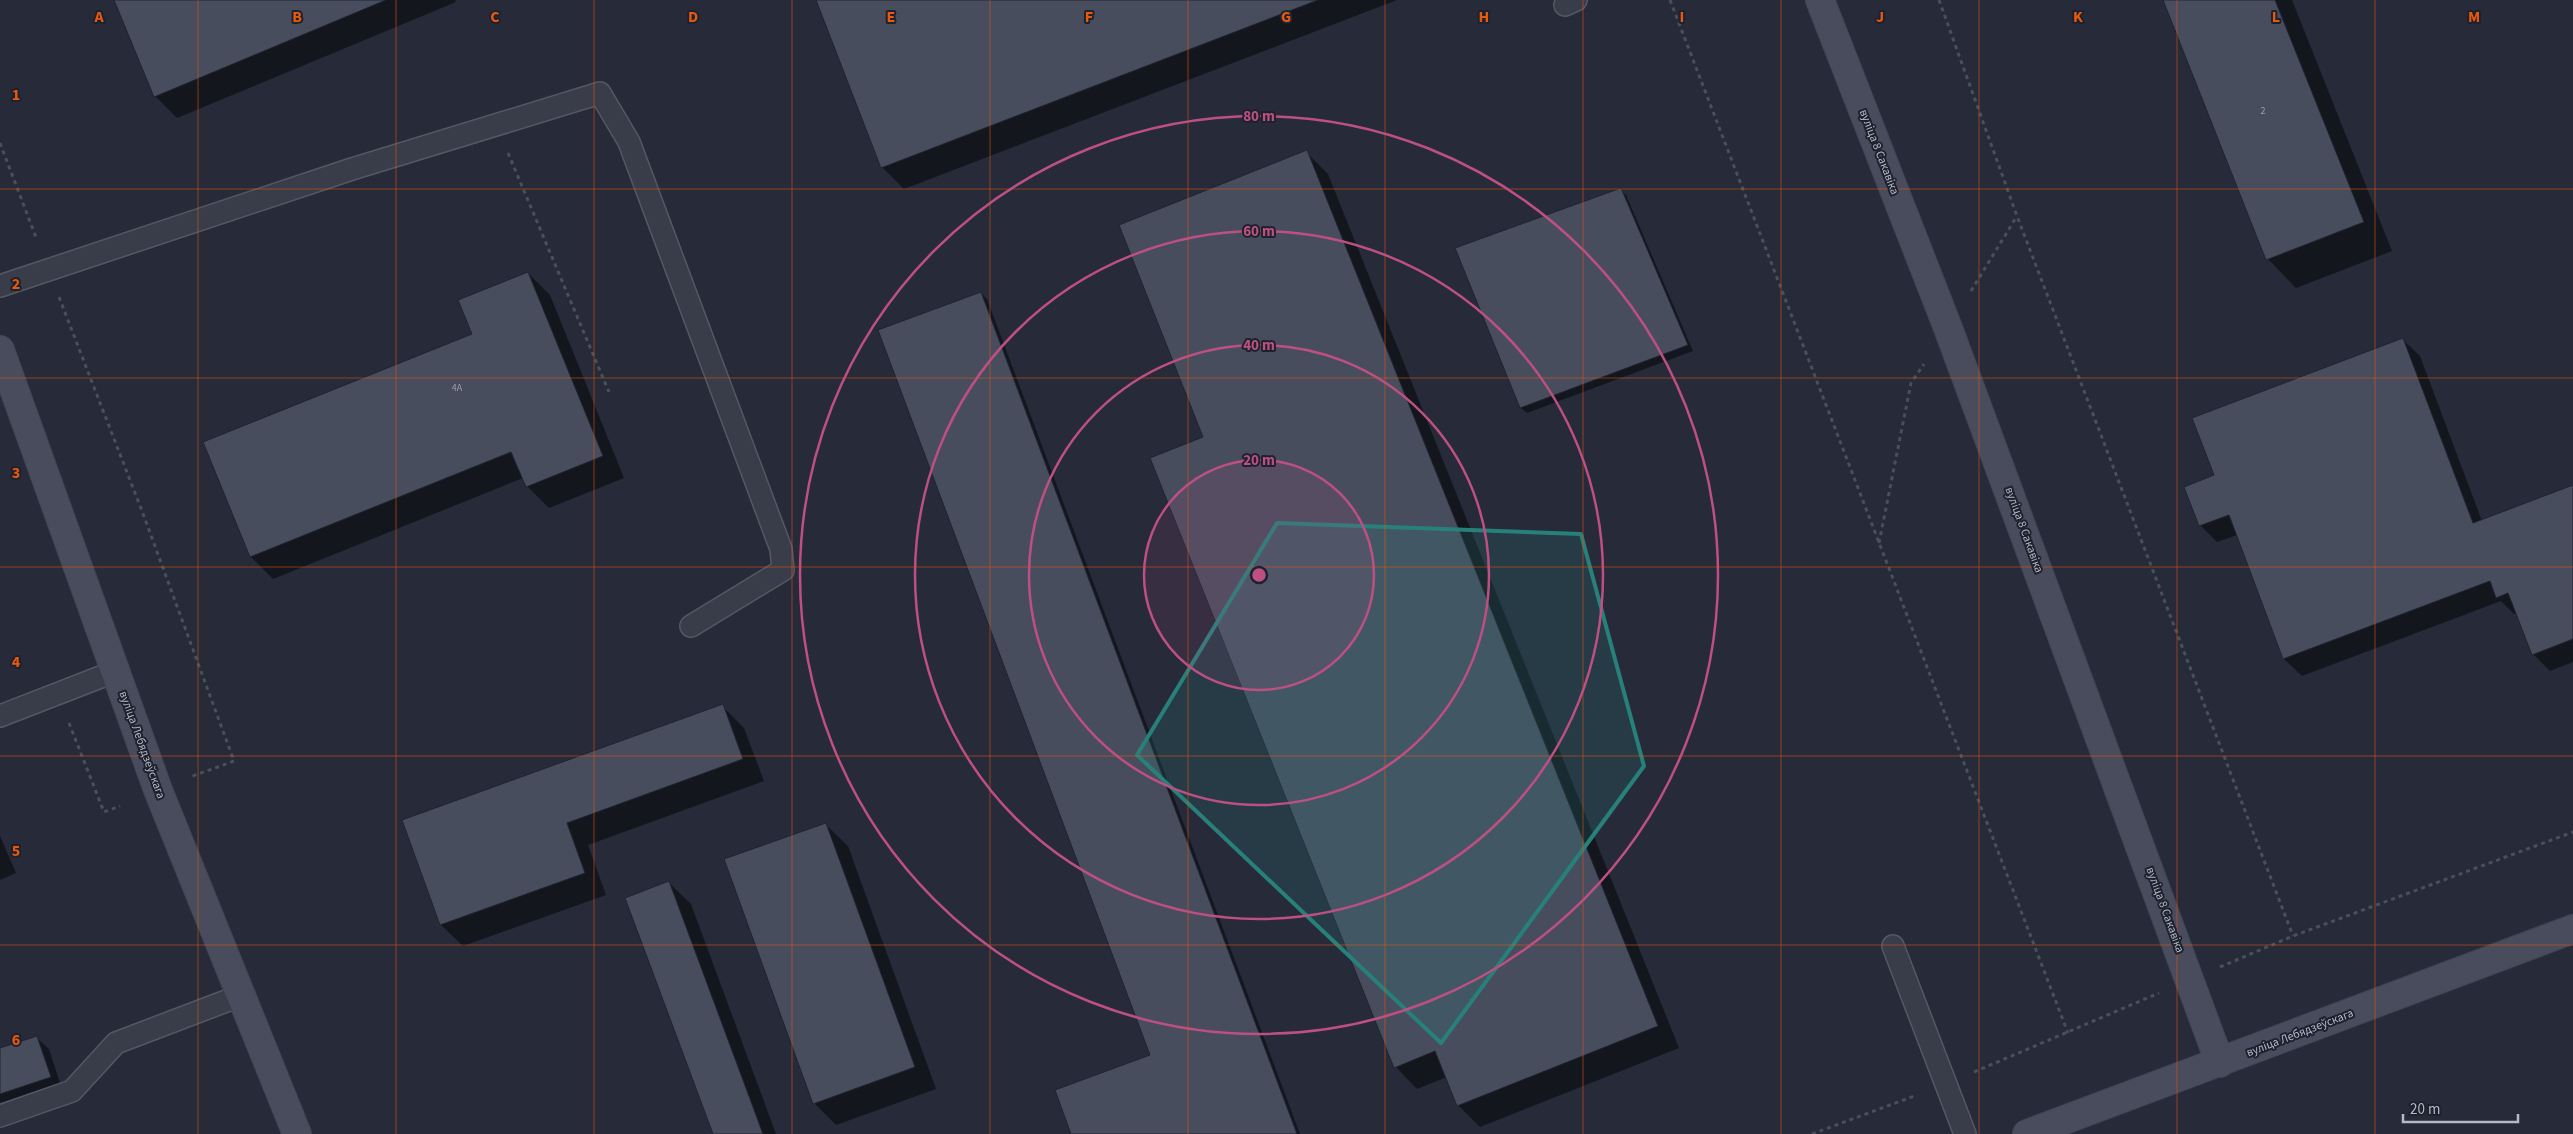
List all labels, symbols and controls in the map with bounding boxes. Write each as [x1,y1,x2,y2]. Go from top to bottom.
text: A [93,6,104,28]
text: B [292,6,302,28]
text: C [490,6,500,28]
text: D [688,6,698,28]
text: E [887,6,895,28]
text: F [1085,6,1093,28]
text: G [1281,6,1291,28]
text: H [1479,6,1489,28]
text: I [1680,6,1684,28]
text: J [1876,6,1884,28]
text: K [2073,6,2083,28]
text: L [2272,6,2280,28]
text: M [2468,6,2480,28]
text: 1 [12,84,20,106]
house number: 2 [2261,104,2266,118]
text: 80 m [1243,106,1275,127]
street label: вуліца 8 Сакавіка [1855,107,1903,197]
text: 60 m [1243,221,1275,242]
text: 2 [12,273,20,295]
text: 40 m [1243,335,1275,356]
house number: 4А [452,381,463,395]
text: 20 m [1243,450,1275,471]
text: 3 [12,462,20,484]
street label: вуліца 8 Сакавіка [2001,485,2047,575]
centre of rings [1250,566,1268,584]
text: 4 [12,651,21,673]
street label: вуліца Лебядзеўскага [115,689,169,801]
text: 5 [12,840,20,862]
street label: вуліца 8 Сакавіка [2142,865,2188,955]
street label: вуліца Лебядзеўскага [2244,1005,2356,1061]
text: 6 [12,1029,20,1051]
scale bar [2403,1092,2518,1124]
text: 20 m [2410,1099,2440,1120]

